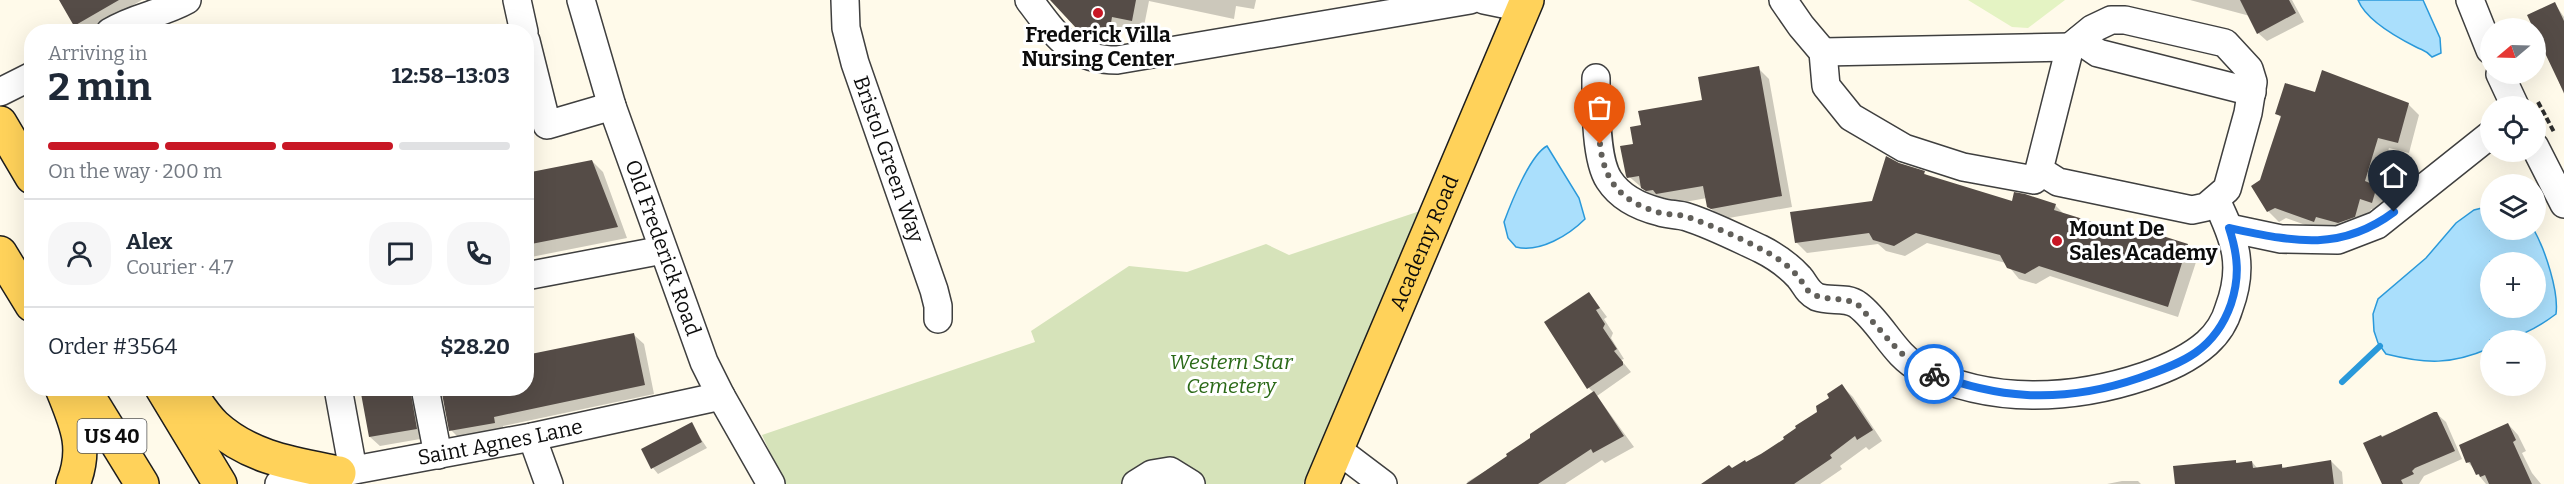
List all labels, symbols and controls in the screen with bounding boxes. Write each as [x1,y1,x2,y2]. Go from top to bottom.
marker: Frederick Villa Nursing Center [1091,6,1105,20]
north arrow [2480,18,2546,84]
map controls [2480,18,2546,396]
place label: Frederick Villa Nursing Center [1022,22,1174,72]
text: Arriving in [48,41,147,65]
text: 12:58–13:03 [391,62,510,89]
text: 2 min [48,64,152,110]
street label: Bristol Green Way [847,72,930,247]
pin [1574,82,1625,144]
icon: bag [1583,91,1616,124]
button: locate [2480,96,2546,162]
pin [2368,150,2419,212]
street label: Old Frederick Road [619,156,706,339]
text: On the way · 200 m [48,159,222,183]
icon: home [2377,159,2410,192]
street label: Academy Road [1384,171,1464,314]
button: layers [2480,174,2546,240]
place label: Mount De Sales Academy [2069,216,2218,266]
button: person [48,222,111,285]
button: chat [369,222,432,285]
button: phone [447,222,510,285]
text: Alex [126,228,172,255]
marker: Mount De Sales Academy [2050,234,2064,248]
button: + [2480,252,2546,318]
text: Courier · 4.7 [126,255,234,279]
button: − [2480,330,2546,396]
text: Order #3564 [48,333,177,360]
text: $28.20 [440,333,510,360]
courier [1904,344,1964,404]
park label: Western Star Cemetery [1170,349,1294,399]
icon: bike [1918,358,1951,391]
street label: Saint Agnes Lane [415,413,585,471]
road number: US 40 [78,419,146,453]

